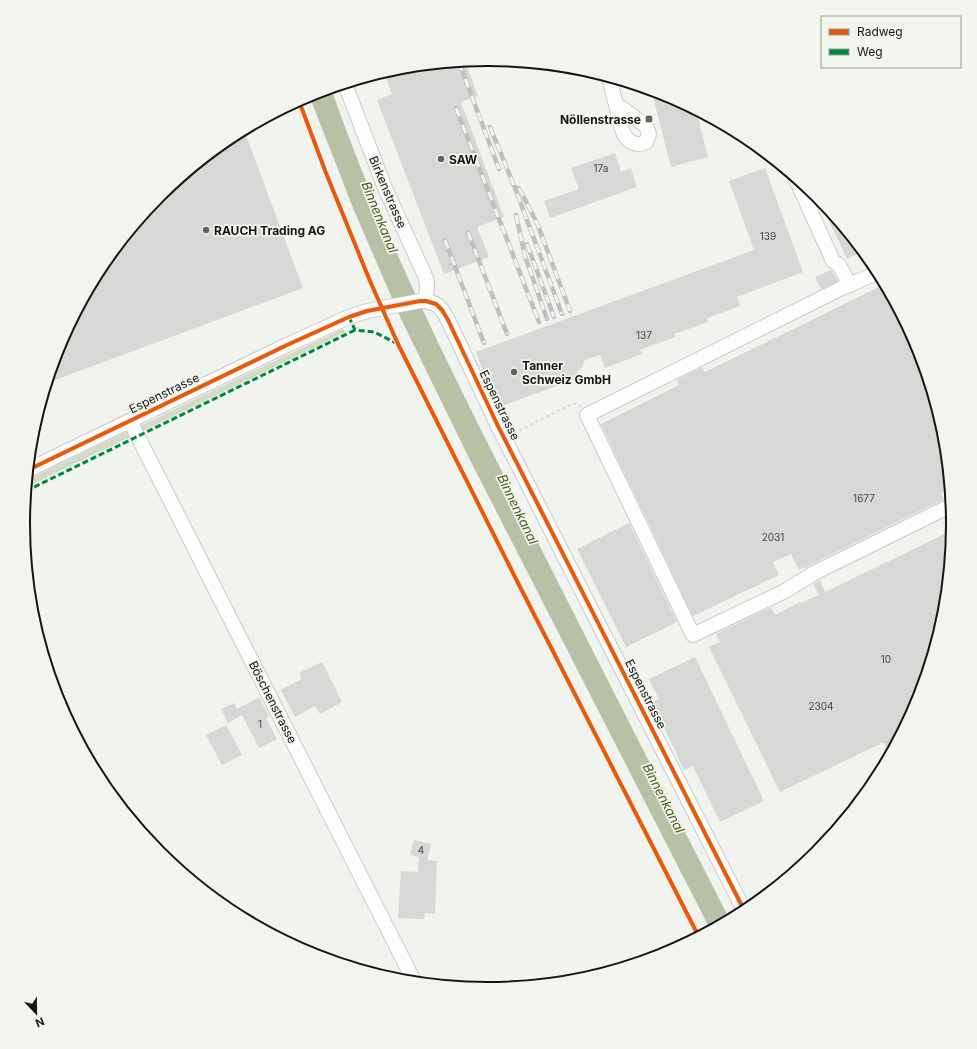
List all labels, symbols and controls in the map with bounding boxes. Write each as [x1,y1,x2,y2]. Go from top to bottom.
legend [821,16,961,68]
text: Radweg [857,24,903,39]
text: Weg [857,44,883,59]
place label: Nöllenstrasse [560,112,641,127]
marker: Nöllenstrasse [644,114,654,124]
place label: SAW [449,152,478,167]
street label: Birkenstrasse [366,154,410,230]
marker: SAW [436,154,446,164]
house number: 17a [594,162,608,174]
water label: Binnenkanal [358,179,402,256]
place label: RAUCH Trading AG [214,223,325,238]
marker: RAUCH Trading AG [201,225,211,235]
house number: 139 [760,230,776,242]
house number: 137 [636,329,652,341]
place label: Tanner Schweiz GmbH [522,358,611,387]
street label: Espenstrasse [477,367,523,443]
marker: Tanner Schweiz GmbH [509,367,519,377]
street label: Espenstrasse [126,370,202,416]
water label: Binnenkanal [494,471,542,547]
house number: 1677 [853,492,875,504]
house number: 2031 [762,531,784,543]
house number: 10 [881,653,891,665]
street label: Espenstrasse [622,657,670,731]
street label: Böschenstrasse [246,658,300,746]
house number: 2304 [808,700,834,712]
house number: 1 [258,718,262,730]
water label: Binnenkanal [640,761,689,836]
house number: 4 [418,844,424,856]
north arrow [16,993,56,1033]
text: N [33,1014,46,1030]

